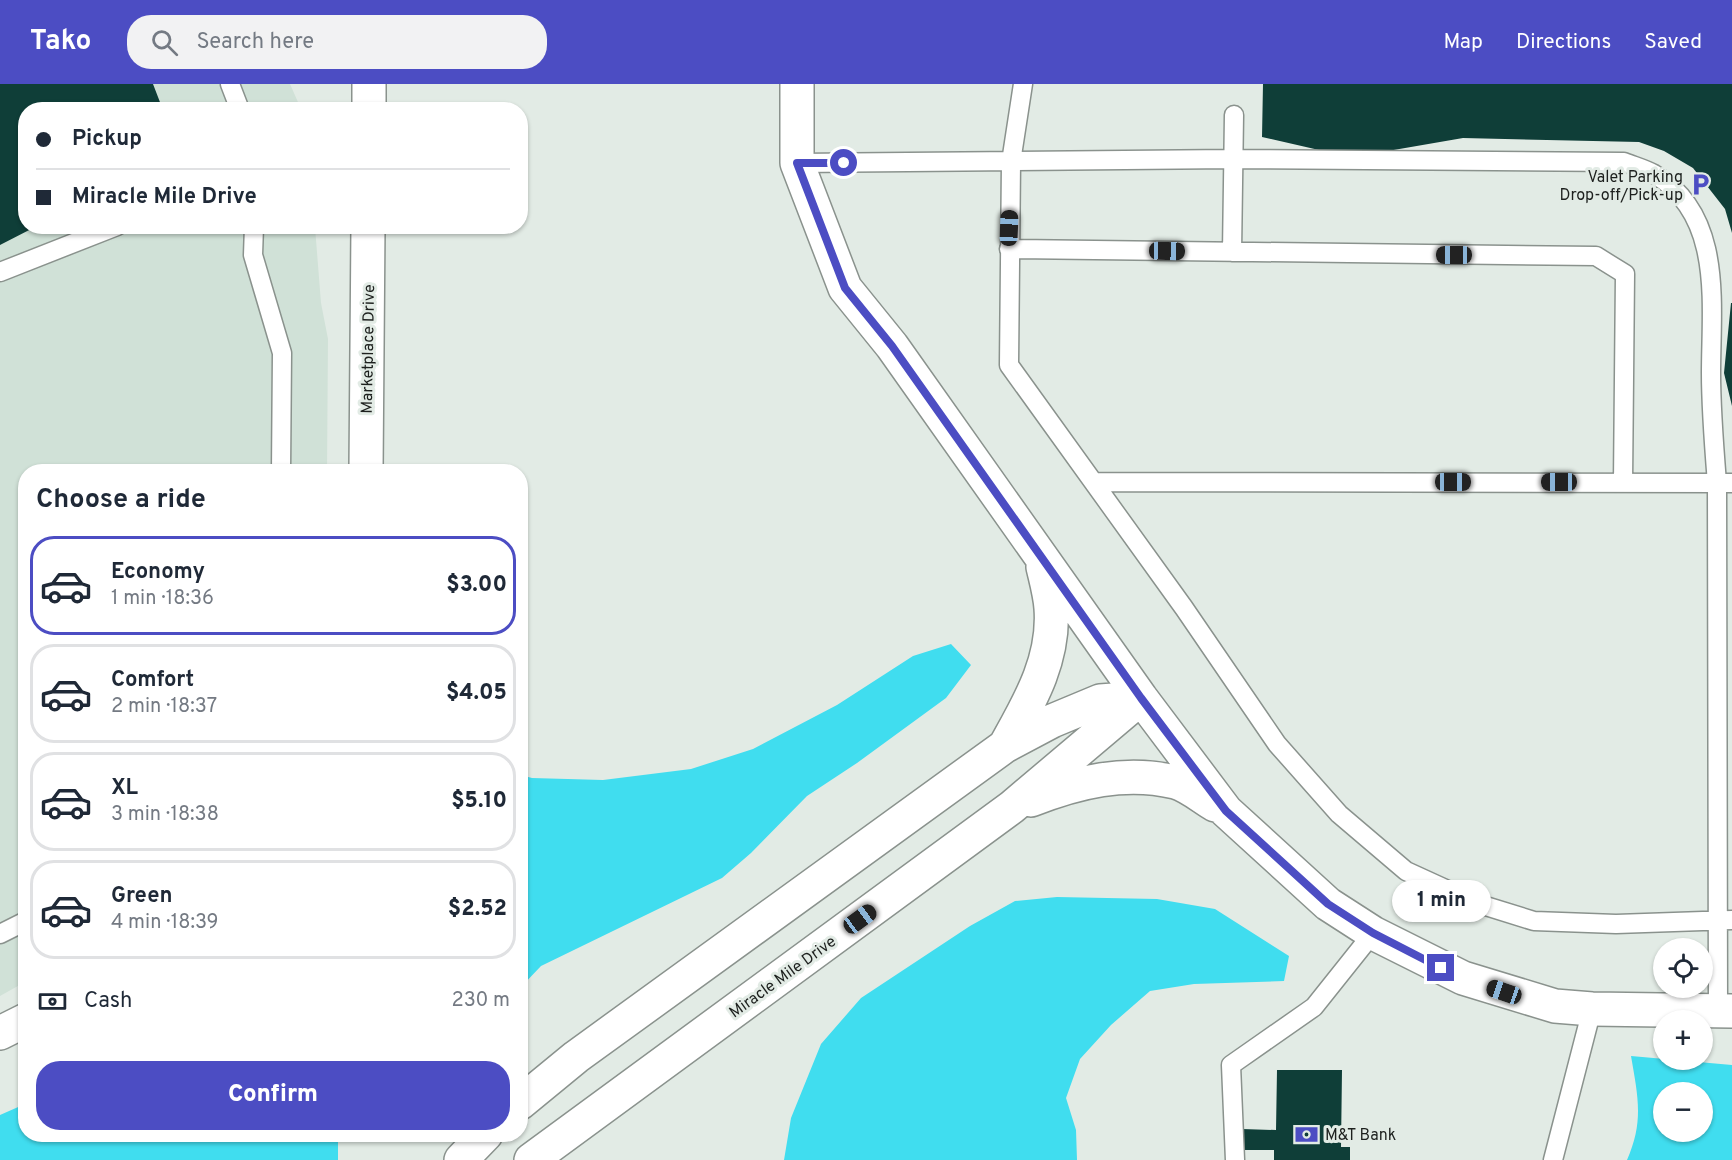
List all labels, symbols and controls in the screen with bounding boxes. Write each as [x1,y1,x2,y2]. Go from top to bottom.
search box [127,15,547,69]
text: Tako [30,24,91,60]
icon: search [148,26,181,59]
text: Search here [196,29,314,56]
text: Map [1443,29,1483,56]
text: Directions [1516,29,1611,56]
text: Saved [1644,29,1702,56]
text: Pickup [72,126,142,153]
route start [830,149,857,176]
place label: Valet Parking Drop-off/Pick-up [1559,168,1683,206]
parking icon: Valet Parking Drop-off/Pick-up [1688,172,1714,198]
text: Miracle Mile Drive [72,184,257,211]
car [999,210,1019,246]
car [1149,242,1185,260]
car [1436,246,1472,264]
street label: Marketplace Drive [358,284,380,414]
car [1435,473,1471,491]
car [1541,473,1577,491]
text: Choose a ride [36,483,206,517]
icon: car [39,559,93,613]
text: Economy [111,559,205,586]
text: $3.00 [446,572,507,599]
text: 1 min · 18:36 [111,586,214,612]
icon: car [39,667,93,721]
text: Comfort [111,667,194,694]
text: $4.05 [446,680,507,707]
text: 2 min · 18:37 [111,694,217,720]
icon: car [39,775,93,829]
text: XL [111,775,138,802]
text: $5.10 [451,788,507,815]
text: 3 min · 18:38 [111,802,219,828]
callout: 1 min [1392,881,1490,923]
icon: car [39,883,93,937]
text: Green [111,883,173,910]
text: 1 min [1417,888,1466,914]
text: $2.52 [448,896,507,923]
car [840,901,880,937]
text: 4 min · 18:39 [111,910,219,936]
street label: Miracle Mile Drive [726,932,841,1023]
map controls [1653,938,1713,1142]
button: locate [1653,938,1713,998]
route end [1427,954,1454,981]
car [1484,978,1524,1006]
icon: cash [36,985,69,1018]
text: Cash [84,988,133,1015]
text: 230 m [451,988,510,1014]
button: + [1653,1010,1713,1070]
button: Confirm [36,1061,510,1130]
button: − [1653,1082,1713,1142]
bank icon: M&T Bank [1294,1121,1320,1147]
place label: M&T Bank [1325,1126,1396,1146]

